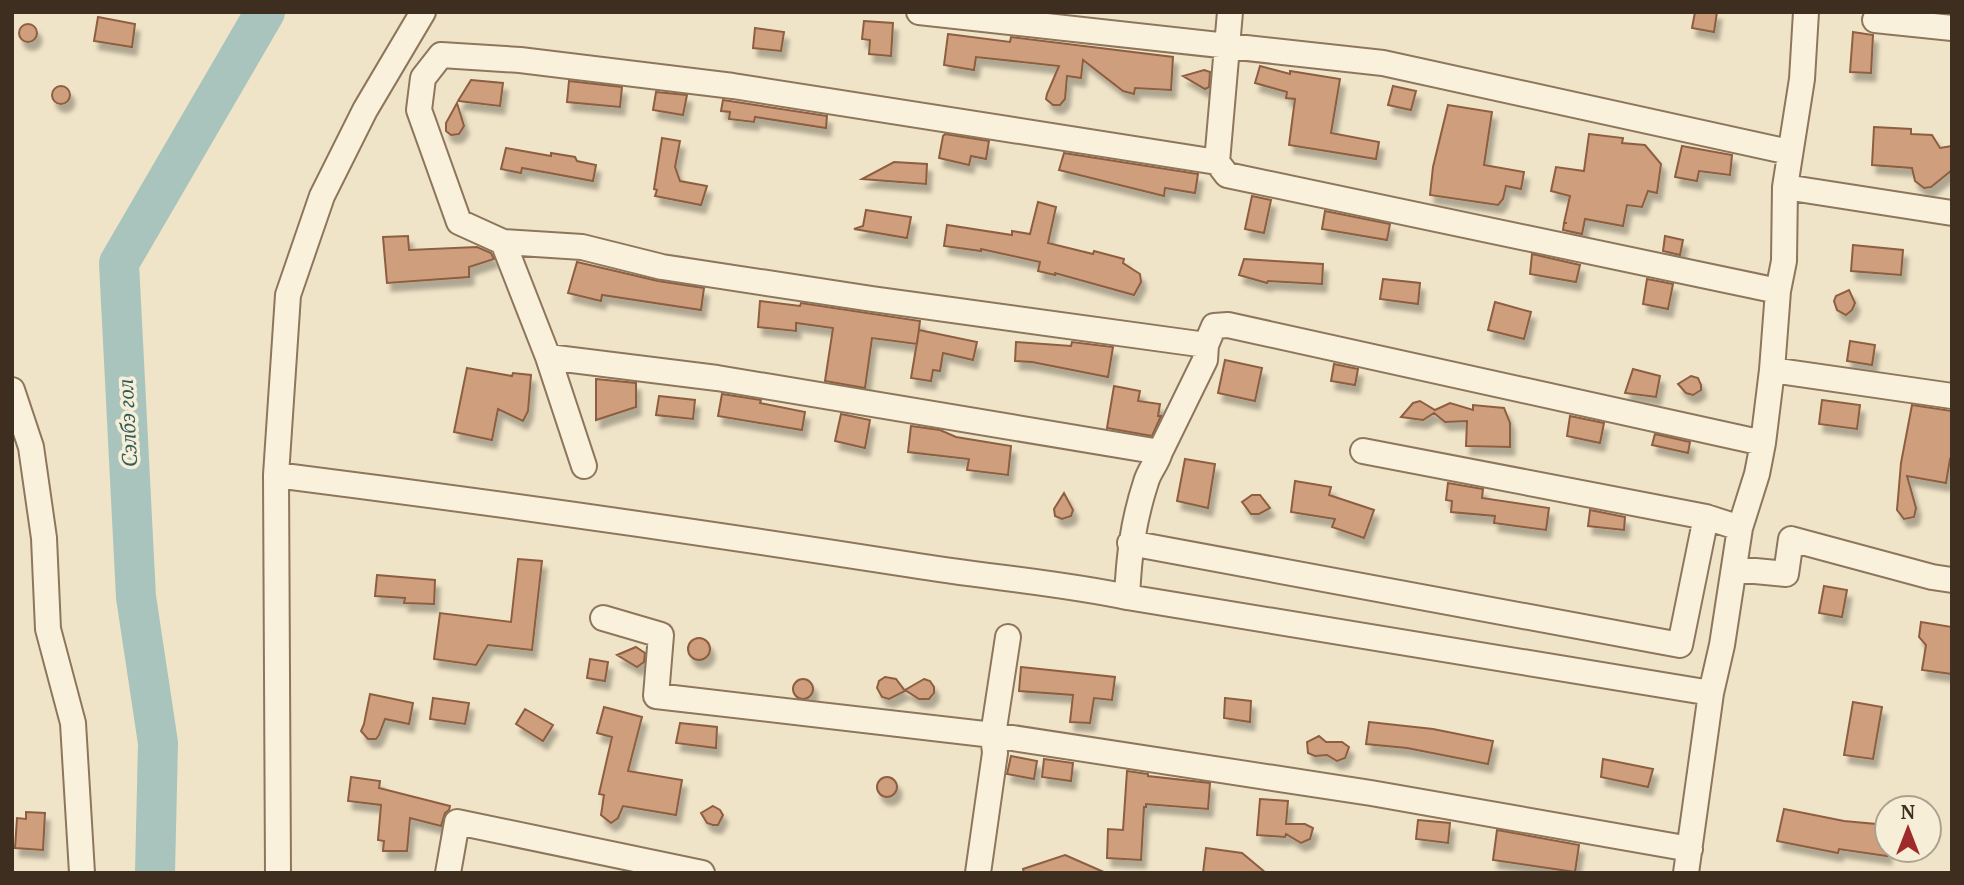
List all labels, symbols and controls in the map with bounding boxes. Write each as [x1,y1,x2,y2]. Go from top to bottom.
water label: Сэлбэ гол [111,378,143,468]
north arrow [1873,794,1943,864]
text: N [1901,799,1916,824]

